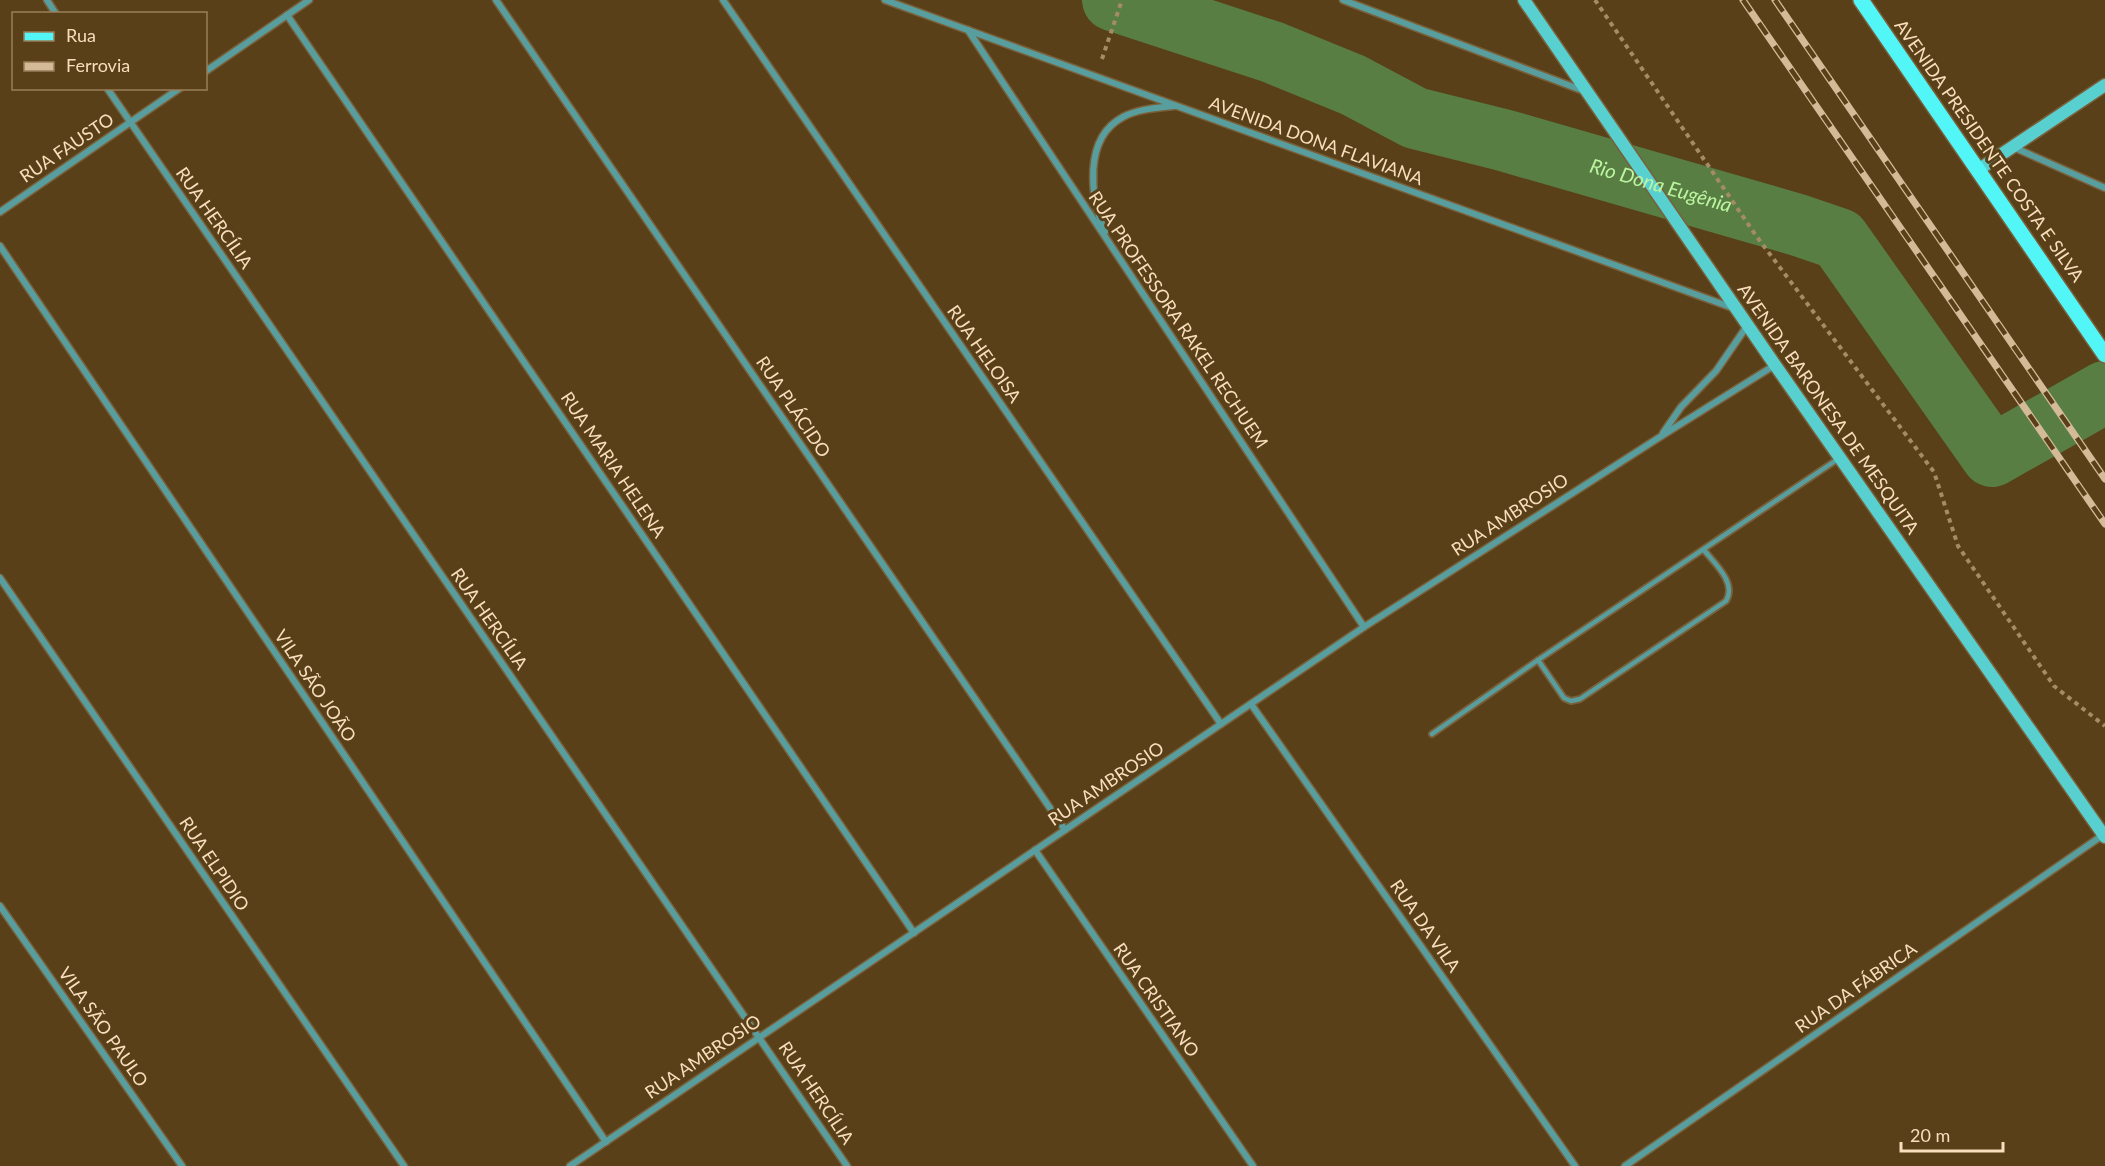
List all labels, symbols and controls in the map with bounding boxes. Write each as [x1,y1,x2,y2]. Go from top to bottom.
legend [12,12,207,90]
street label: AVENIDA PRESIDENTE COSTA E SILVA [1890,15,2090,287]
text: Rua [66,24,96,46]
text: Ferrovia [66,54,130,76]
street label: AVENIDA DONA FLAVIANA [1206,91,1427,189]
street label: RUA FAUSTO [15,108,118,187]
water label: Rio Dona Eugênia [1587,153,1735,216]
street label: RUA HERCÍLIA [172,162,258,273]
street label: RUA PROFESSORA RAKEL RECHUEM [1084,187,1273,452]
street label: AVENIDA BARONESA DE MESQUITA [1733,279,1925,539]
street label: RUA HELOISA [943,300,1027,407]
street label: RUA PLÁCIDO [752,352,836,461]
street label: RUA MARIA HELENA [557,387,671,542]
street label: RUA AMBROSIO [1447,468,1572,560]
street label: RUA HERCÍLIA [447,563,533,674]
street label: VILA SÃO JOÃO [270,625,361,746]
street label: RUA AMBROSIO [1043,736,1168,830]
street label: RUA ELPIDIO [175,812,254,915]
street label: RUA DA VILA [1386,875,1466,977]
street label: RUA DA FÁBRICA [1790,937,1921,1037]
street label: RUA CRISTIANO [1109,938,1204,1061]
street label: VILA SÃO PAULO [54,962,153,1091]
street label: RUA AMBROSIO [640,1009,765,1103]
street label: RUA HERCÍLIA [774,1037,860,1149]
scale bar [1901,1115,2003,1153]
text: 20 m [1910,1124,1950,1146]

